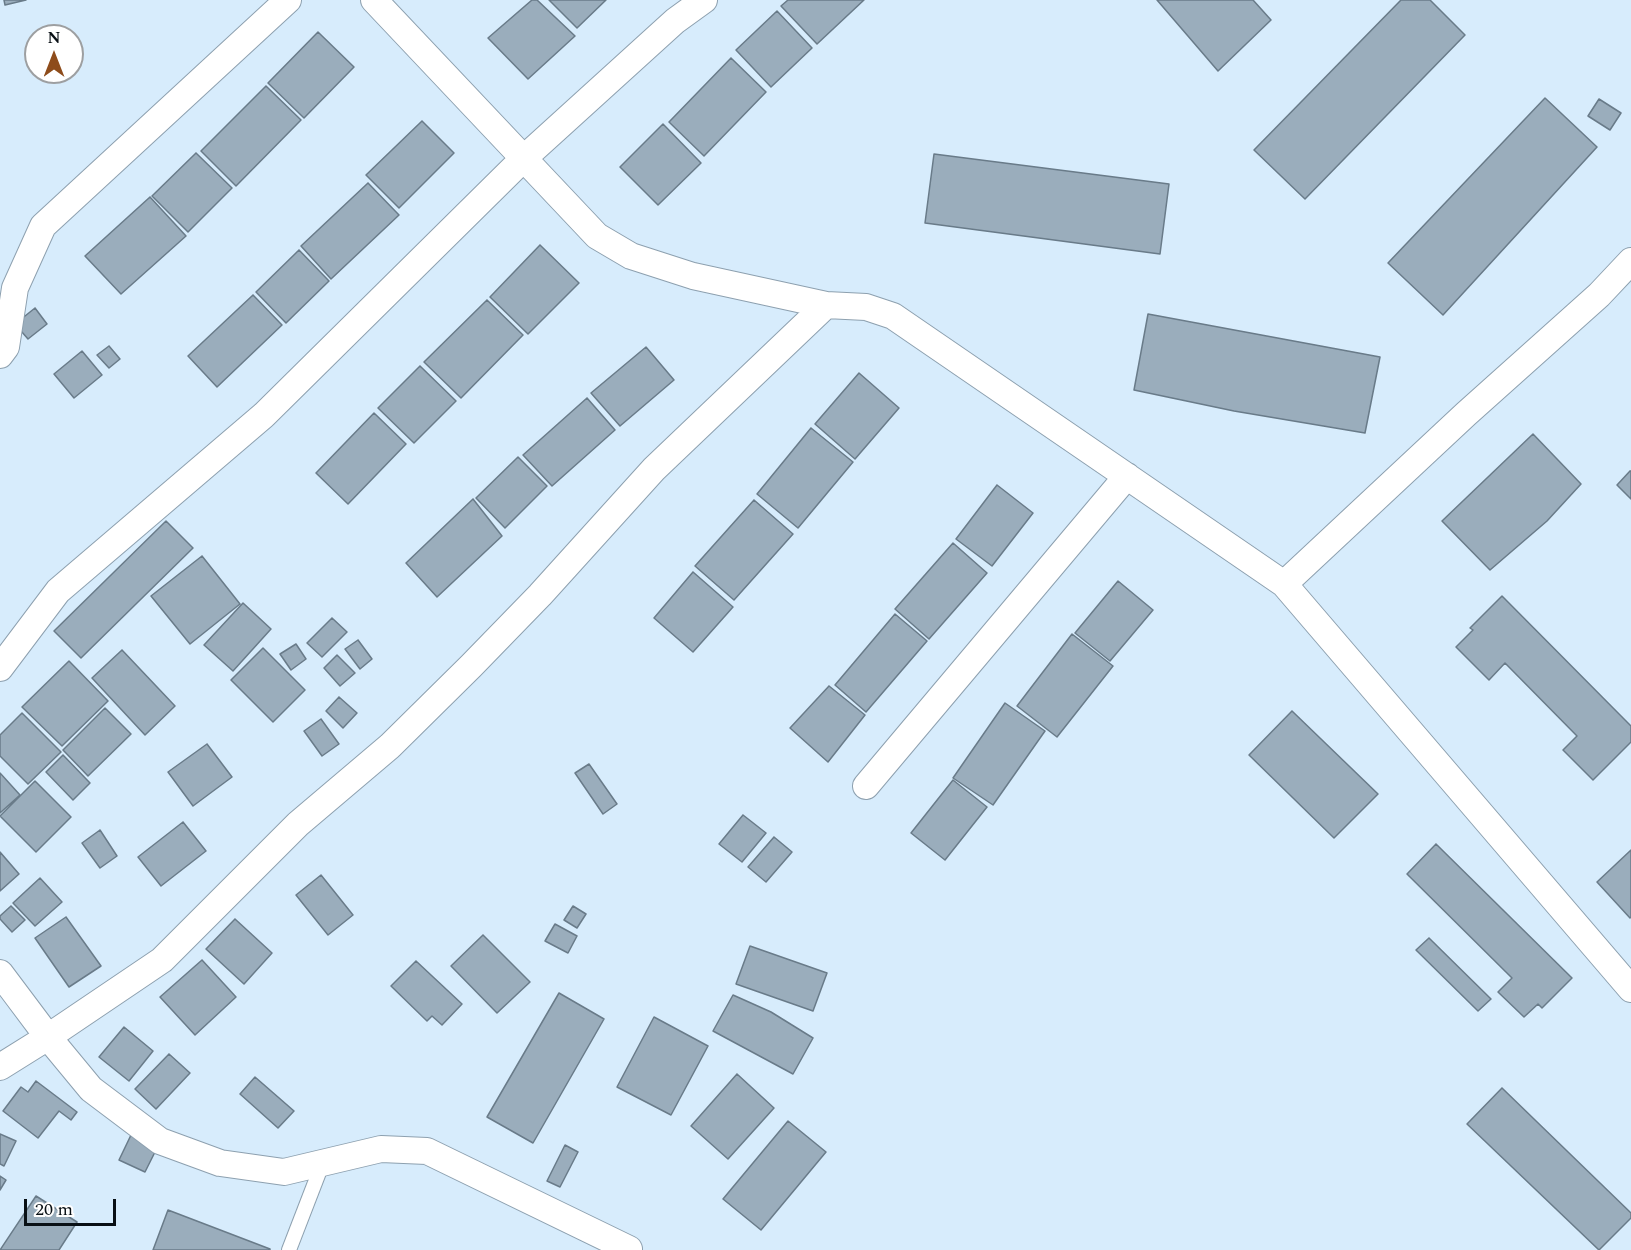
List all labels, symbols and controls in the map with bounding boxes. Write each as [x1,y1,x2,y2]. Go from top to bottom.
north arrow [24,24,84,84]
text: N [47,26,61,50]
scale bar [27,1187,118,1225]
text: 20 m [35,1196,73,1223]

